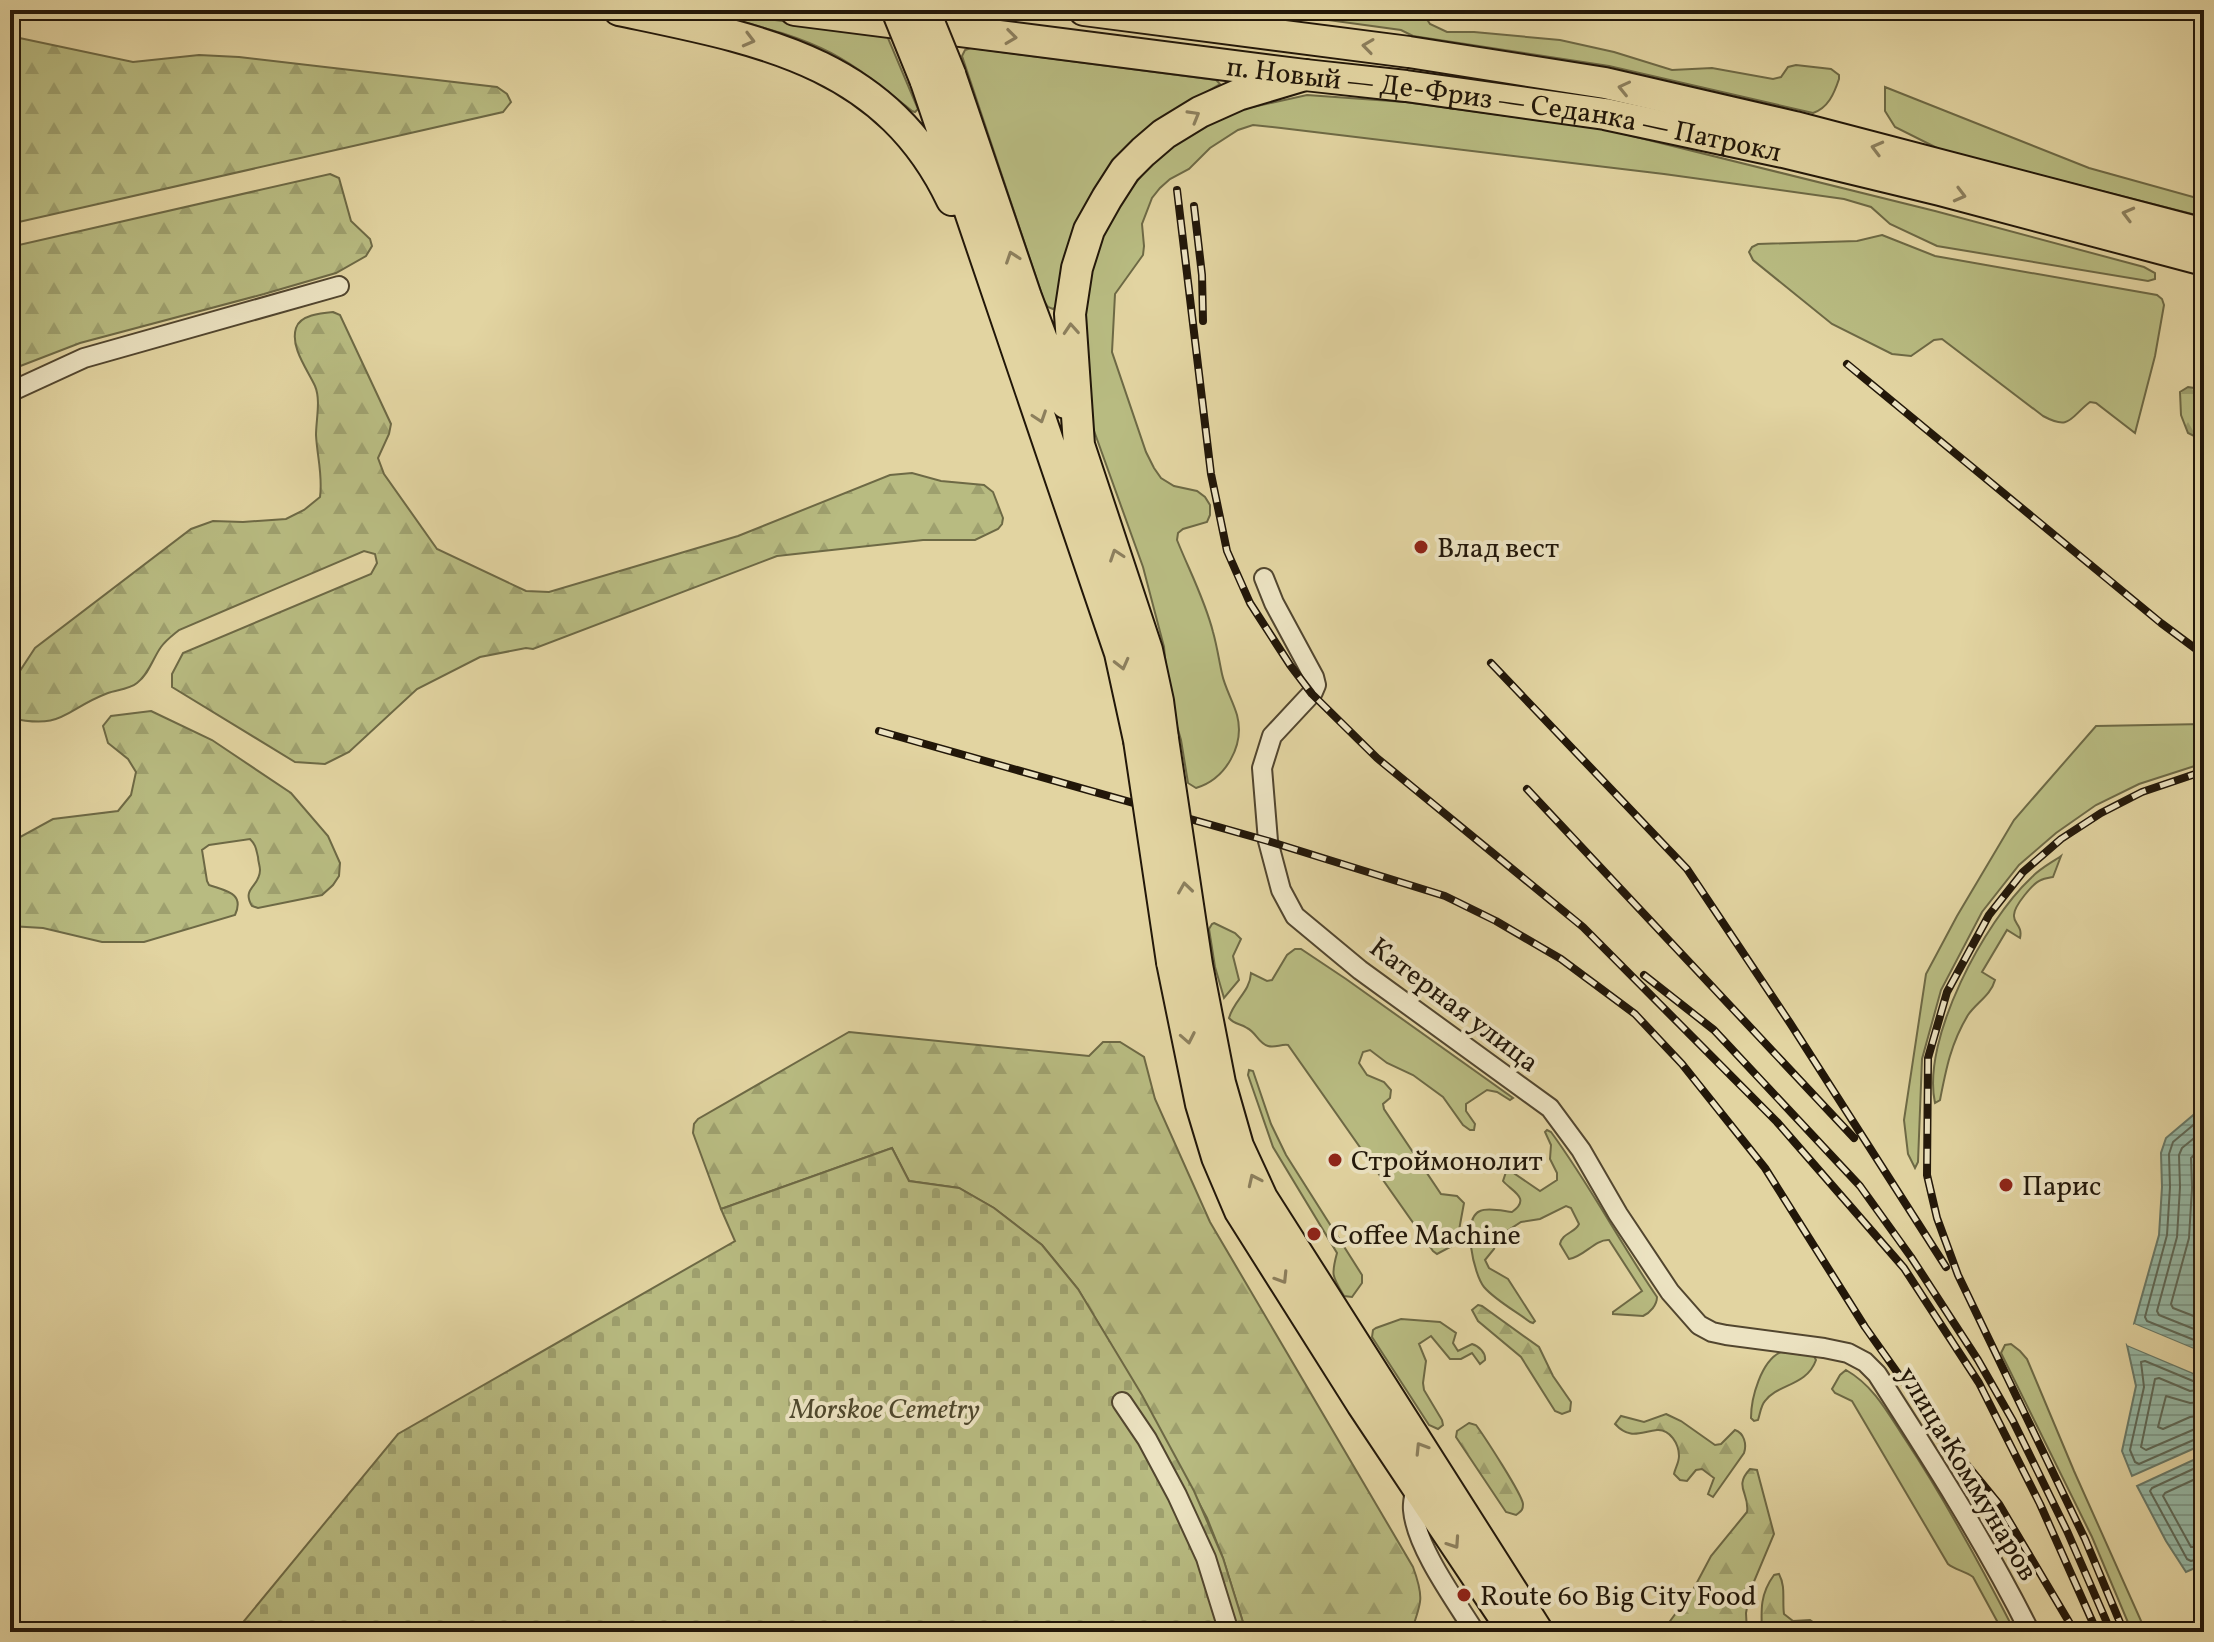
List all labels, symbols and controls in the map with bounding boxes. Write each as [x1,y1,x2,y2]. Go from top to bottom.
one-way arrow [1005,29,1018,46]
one-way arrow [742,30,756,47]
one-way arrow [1361,38,1375,55]
street label: п. Новый — Де-Фриз — Седанка — Патрокл [1224,48,1785,173]
one-way arrow [1618,80,1632,97]
one-way arrow [1185,110,1200,126]
one-way arrow [1870,141,1884,158]
one-way arrow [1952,186,1966,203]
one-way arrow [2122,207,2136,224]
one-way arrow [1006,251,1022,265]
one-way arrow [1063,322,1080,335]
one-way arrow [1031,410,1047,424]
place label: Влад вест [1437,530,1559,569]
marker: Влад вест [1412,538,1430,556]
one-way arrow [1110,549,1126,563]
one-way arrow [1113,657,1130,670]
one-way arrow [1177,881,1194,895]
street label: Катерная улица [1361,929,1546,1083]
one-way arrow [1179,1032,1196,1045]
place label: Строймонолит [1351,1143,1543,1182]
marker: Строймонолит [1326,1151,1344,1169]
place label: Парис [2022,1168,2102,1207]
one-way arrow [1248,1174,1264,1188]
marker: Парис [1997,1176,2015,1194]
place label: Coffee Machine [1330,1217,1521,1256]
marker: Coffee Machine [1305,1225,1323,1243]
one-way arrow [1273,1269,1288,1284]
street label: улица Коммунаров [1887,1360,2046,1589]
park label: Morskoe Cemetry [789,1391,980,1430]
one-way arrow [1415,1442,1431,1457]
one-way arrow [1445,1534,1460,1548]
place label: Route 60 Big City Food [1480,1578,1756,1617]
marker: Route 60 Big City Food [1455,1586,1473,1604]

